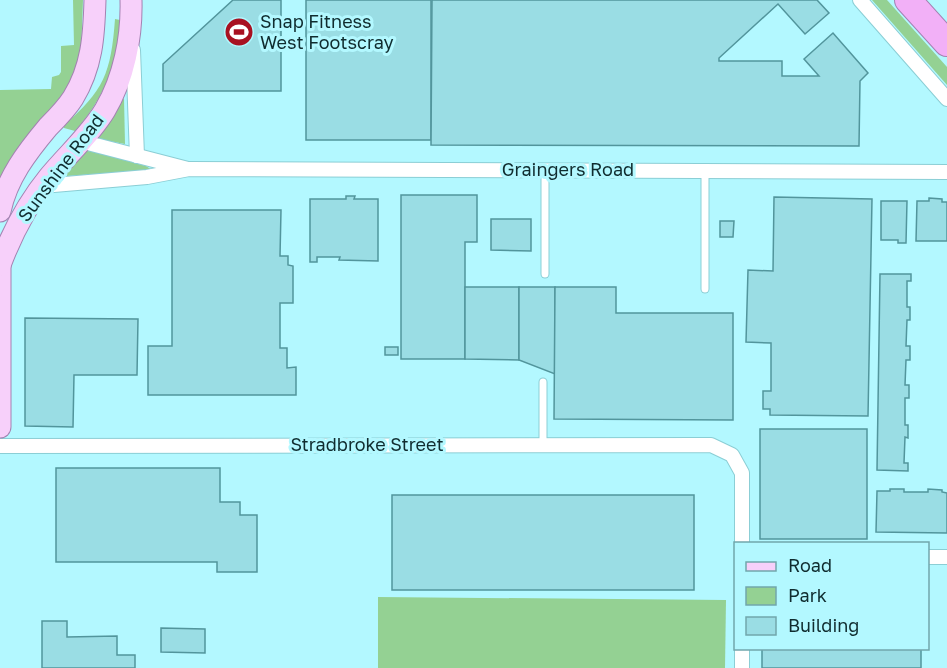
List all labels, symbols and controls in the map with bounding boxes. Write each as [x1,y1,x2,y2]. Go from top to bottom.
place label: Snap Fitness West Footscray [260,10,394,53]
sports icon: Snap Fitness West Footscray [223,16,255,48]
street label: Sunshine Road [13,109,108,226]
street label: Graingers Road [502,158,634,180]
street label: Stradbroke Street [290,433,444,455]
legend [734,542,929,650]
text: Road [788,554,832,576]
text: Park [788,584,827,606]
text: Building [788,614,859,636]

